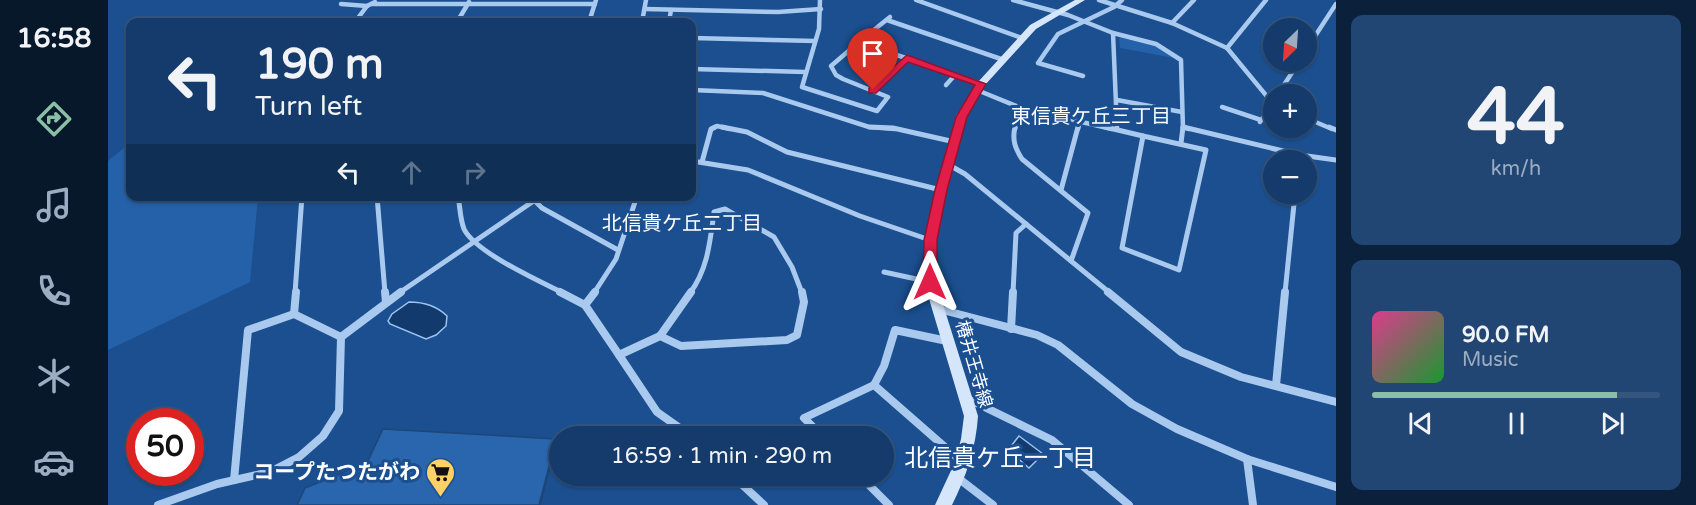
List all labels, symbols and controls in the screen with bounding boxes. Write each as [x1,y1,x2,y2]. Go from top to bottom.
north arrow [1263,18,1317,72]
map controls [1263,18,1317,204]
text: 16:58 [17,22,91,55]
pin [847,28,898,90]
icon: arrive [856,37,889,70]
text: 190 m [255,39,384,90]
icon: left [156,42,234,120]
text: 44 [1467,71,1565,165]
button: + [1263,84,1317,138]
text: Turn left [255,90,362,123]
icon: directions [33,98,75,140]
district label: 東信貴ケ丘三丁目 [1011,105,1171,129]
button: − [1263,150,1317,204]
icon: left [332,156,365,189]
icon: ahead [395,156,428,189]
icon: right [458,156,491,189]
text: km/h [1491,157,1541,181]
icon: music [33,184,75,226]
district label: 北信貴ケ丘二丁目 [602,212,762,236]
position arrow [898,250,962,314]
icon: phone [33,270,75,312]
street label: 椿井王寺線 [951,318,997,410]
text: 90.0 FM [1462,322,1550,348]
text: Music [1462,348,1518,372]
icon: climate [33,355,75,397]
icon: previous [1404,407,1437,440]
icon: pause [1500,407,1533,440]
icon: next [1596,407,1629,440]
speed limit sign: 50 [126,408,204,486]
icon: car [33,441,75,483]
text: 16:59 · 1 min · 290 m [611,443,832,469]
district label: 北信貴ケ丘一丁目 [904,444,1096,473]
supermarket icon: コープたつたがわ [425,456,457,498]
place label: コープたつたがわ [253,460,420,485]

